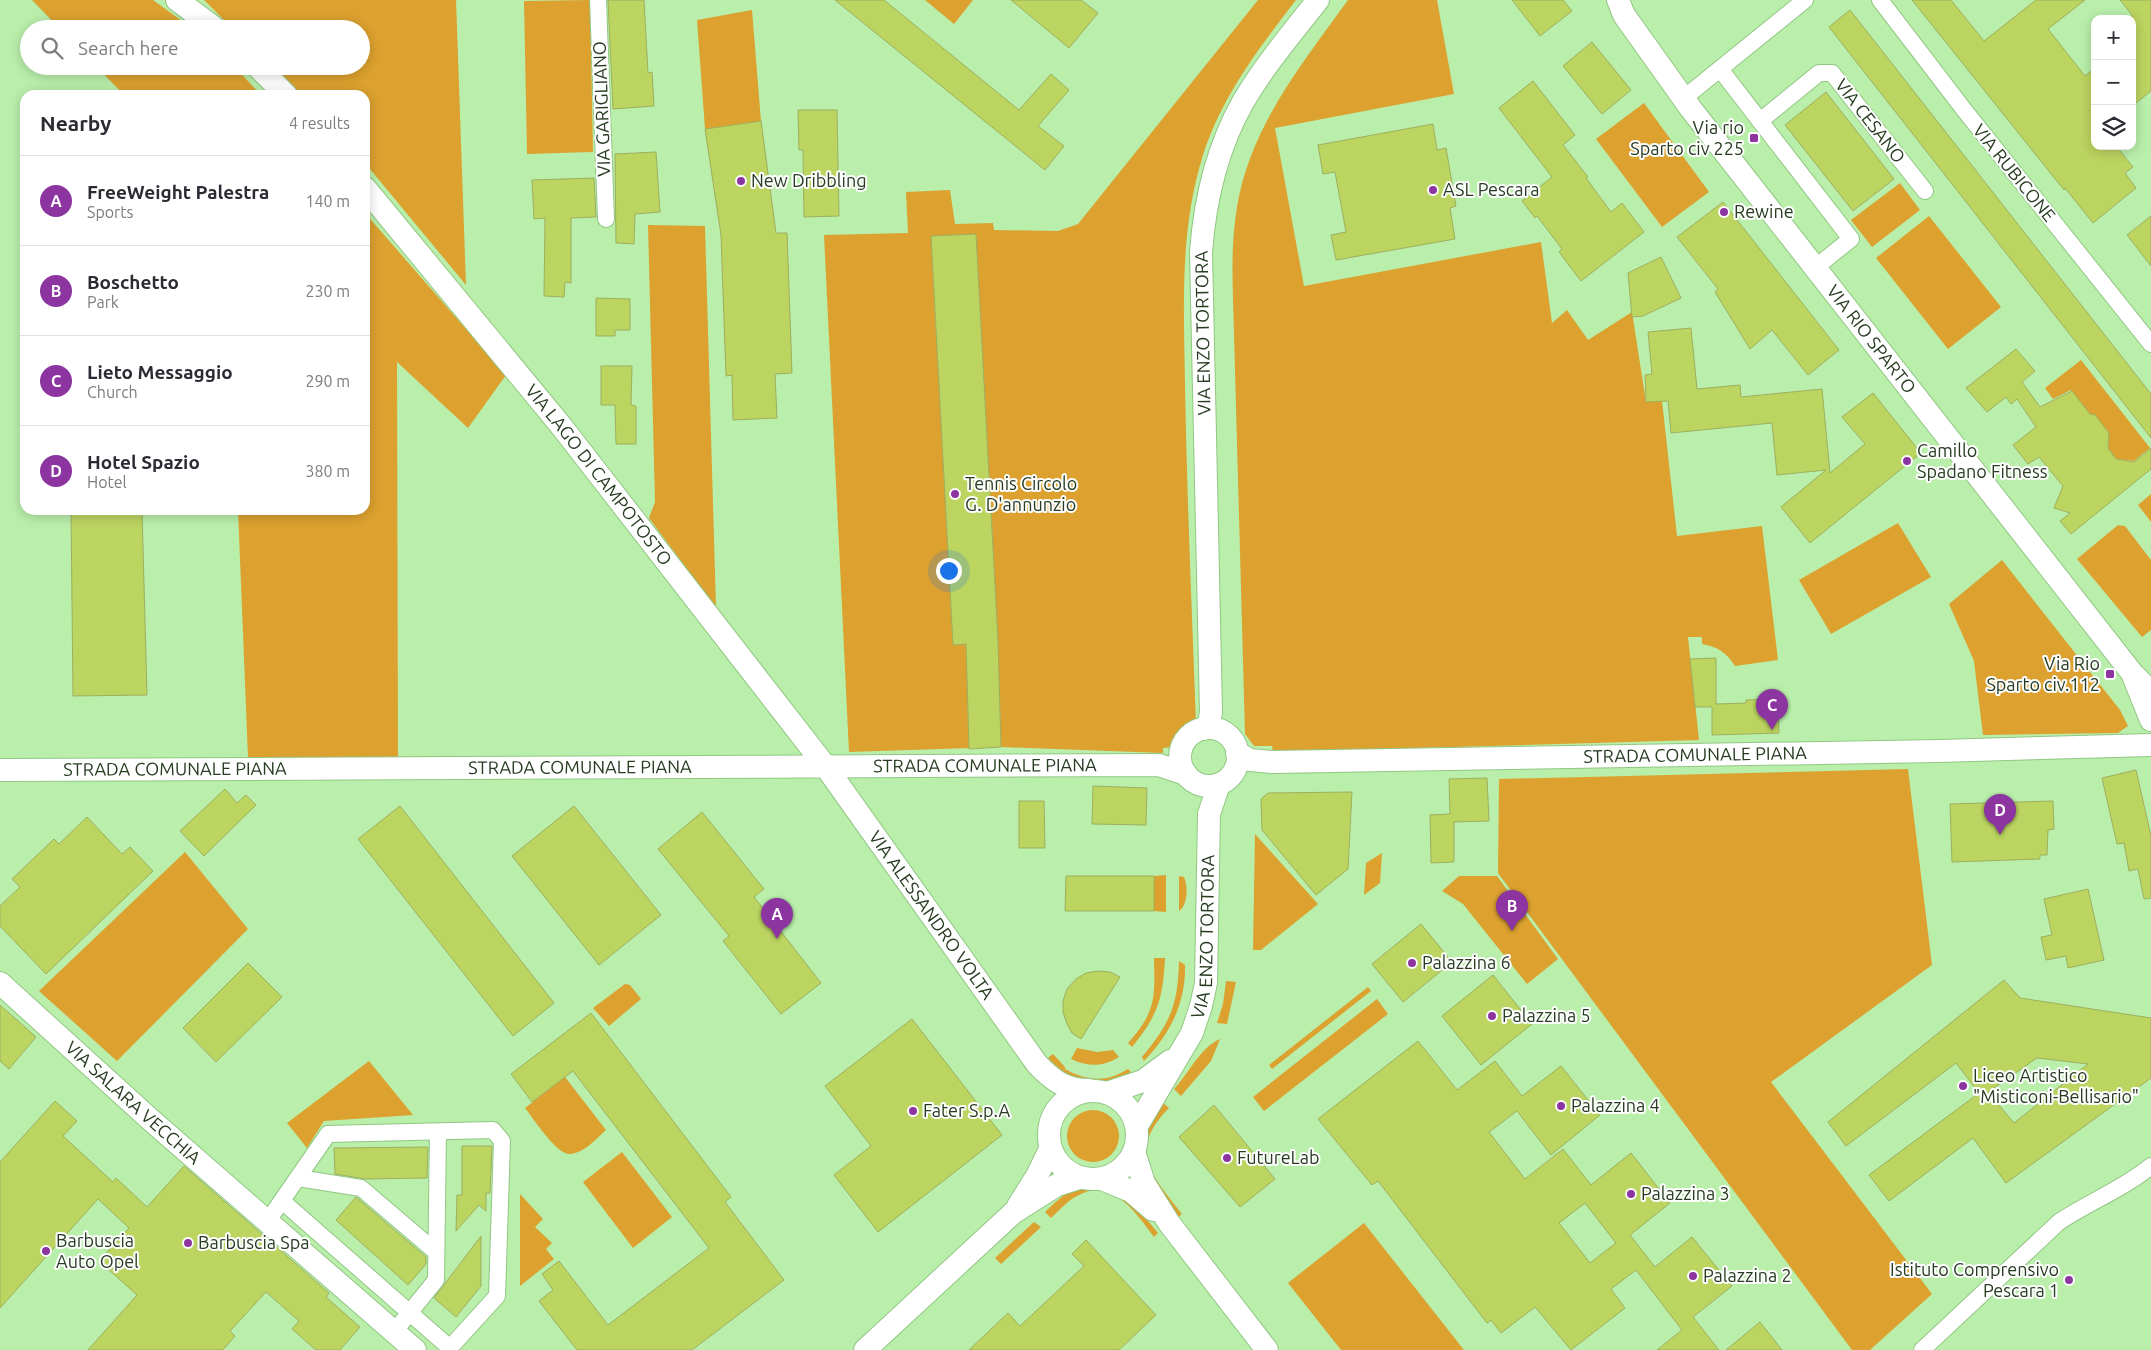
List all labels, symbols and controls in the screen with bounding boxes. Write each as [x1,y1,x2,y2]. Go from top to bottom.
map controls [2091,15,2136,150]
button: + [2091,15,2136,60]
search box [20,20,370,75]
icon: search [38,34,66,62]
text: Search here [78,37,178,59]
street label: VIA GARIGLIANO [589,41,613,177]
button: − [2091,60,2136,105]
street label: VIA CESANO [1832,74,1910,166]
button: layers [2091,105,2136,150]
text: Nearby [40,111,111,135]
text: 4 results [289,114,350,132]
place label: Via rio Sparto civ 225 [1630,117,1744,158]
street label: VIA RUBICONE [1970,120,2060,225]
marker: Via rio Sparto civ 225 [1748,132,1760,144]
place label: New Dribbling [751,170,867,190]
marker: New Dribbling [735,175,747,187]
place label: ASL Pescara [1443,179,1539,199]
text: FreeWeight Palestra [87,181,269,203]
marker: ASL Pescara [1427,184,1439,196]
text: A [50,192,62,210]
text: 140 m [305,192,350,210]
place label: Rewine [1734,201,1794,221]
text: Sports [87,203,133,221]
marker: Rewine [1718,206,1730,218]
street label: VIA ENZO TORTORA [1191,250,1213,416]
text: Boschetto [87,271,179,293]
street label: VIA RIO SPARTO [1823,281,1920,397]
text: B [51,282,61,300]
text: 230 m [305,282,350,300]
text: Park [87,293,119,311]
text: Lieto Messaggio [87,361,233,383]
text: C [51,372,61,390]
text: 290 m [305,372,350,390]
street label: VIA LAGO DI CAMPOTOSTO [522,380,677,569]
text: Church [87,383,138,401]
place label: Camillo Spadano Fitness [1917,440,2048,481]
text: Hotel Spazio [87,451,200,473]
marker: Camillo Spadano Fitness [1901,455,1913,467]
text: D [50,462,62,480]
text: 380 m [305,462,350,480]
text: Hotel [87,473,127,491]
place label: Tennis Circolo G. D'annunzio [965,473,1077,514]
marker: Tennis Circolo G. D'annunzio [949,488,961,500]
your location [936,558,962,584]
place label: Via Rio Sparto civ.112 [1986,653,2100,694]
marker: Via Rio Sparto civ.112 [2104,668,2116,680]
pin: C [1756,689,1788,730]
street label: STRADA COMUNALE PIANA [1583,742,1807,766]
street label: STRADA COMUNALE PIANA [873,754,1097,775]
street label: STRADA COMUNALE PIANA [468,756,692,777]
street label: STRADA COMUNALE PIANA [63,758,287,779]
pin: D [1984,794,2016,835]
street label: VIA ALESSANDRO VOLTA [866,827,999,1003]
street label: VIA ENZO TORTORA [1186,854,1217,1021]
pin: B [1496,890,1528,931]
pin: A [761,898,793,939]
place label: Palazzina 6 [1422,952,1511,972]
marker: Palazzina 6 [1406,957,1418,969]
place label: Palazzina 5 [1502,1005,1591,1025]
marker: Palazzina 5 [1486,1010,1498,1022]
street label: VIA SALARA VECCHIA [62,1037,205,1168]
place label: Liceo Artistico "Misticoni-Bellisario" [1973,1065,2139,1106]
marker: Liceo Artistico "Misticoni-Bellisario" [1957,1080,1969,1092]
place label: Palazzina 4 [1571,1095,1660,1115]
place label: Fater S.p.A [923,1100,1010,1120]
marker: Palazzina 4 [1555,1100,1567,1112]
marker: Fater S.p.A [907,1105,919,1117]
place label: FutureLab [1237,1147,1320,1167]
marker: FutureLab [1221,1152,1233,1164]
place label: Palazzina 3 [1641,1183,1730,1203]
marker: Palazzina 3 [1625,1188,1637,1200]
place label: Barbuscia Auto Opel [56,1230,139,1271]
place label: Barbuscia Spa [198,1232,309,1252]
marker: Barbuscia Spa [182,1237,194,1249]
marker: Barbuscia Auto Opel [40,1245,52,1257]
place label: Istituto Comprensivo Pescara 1 [1890,1259,2059,1300]
place label: Palazzina 2 [1703,1265,1792,1285]
marker: Palazzina 2 [1687,1270,1699,1282]
marker: Istituto Comprensivo Pescara 1 [2063,1274,2075,1286]

